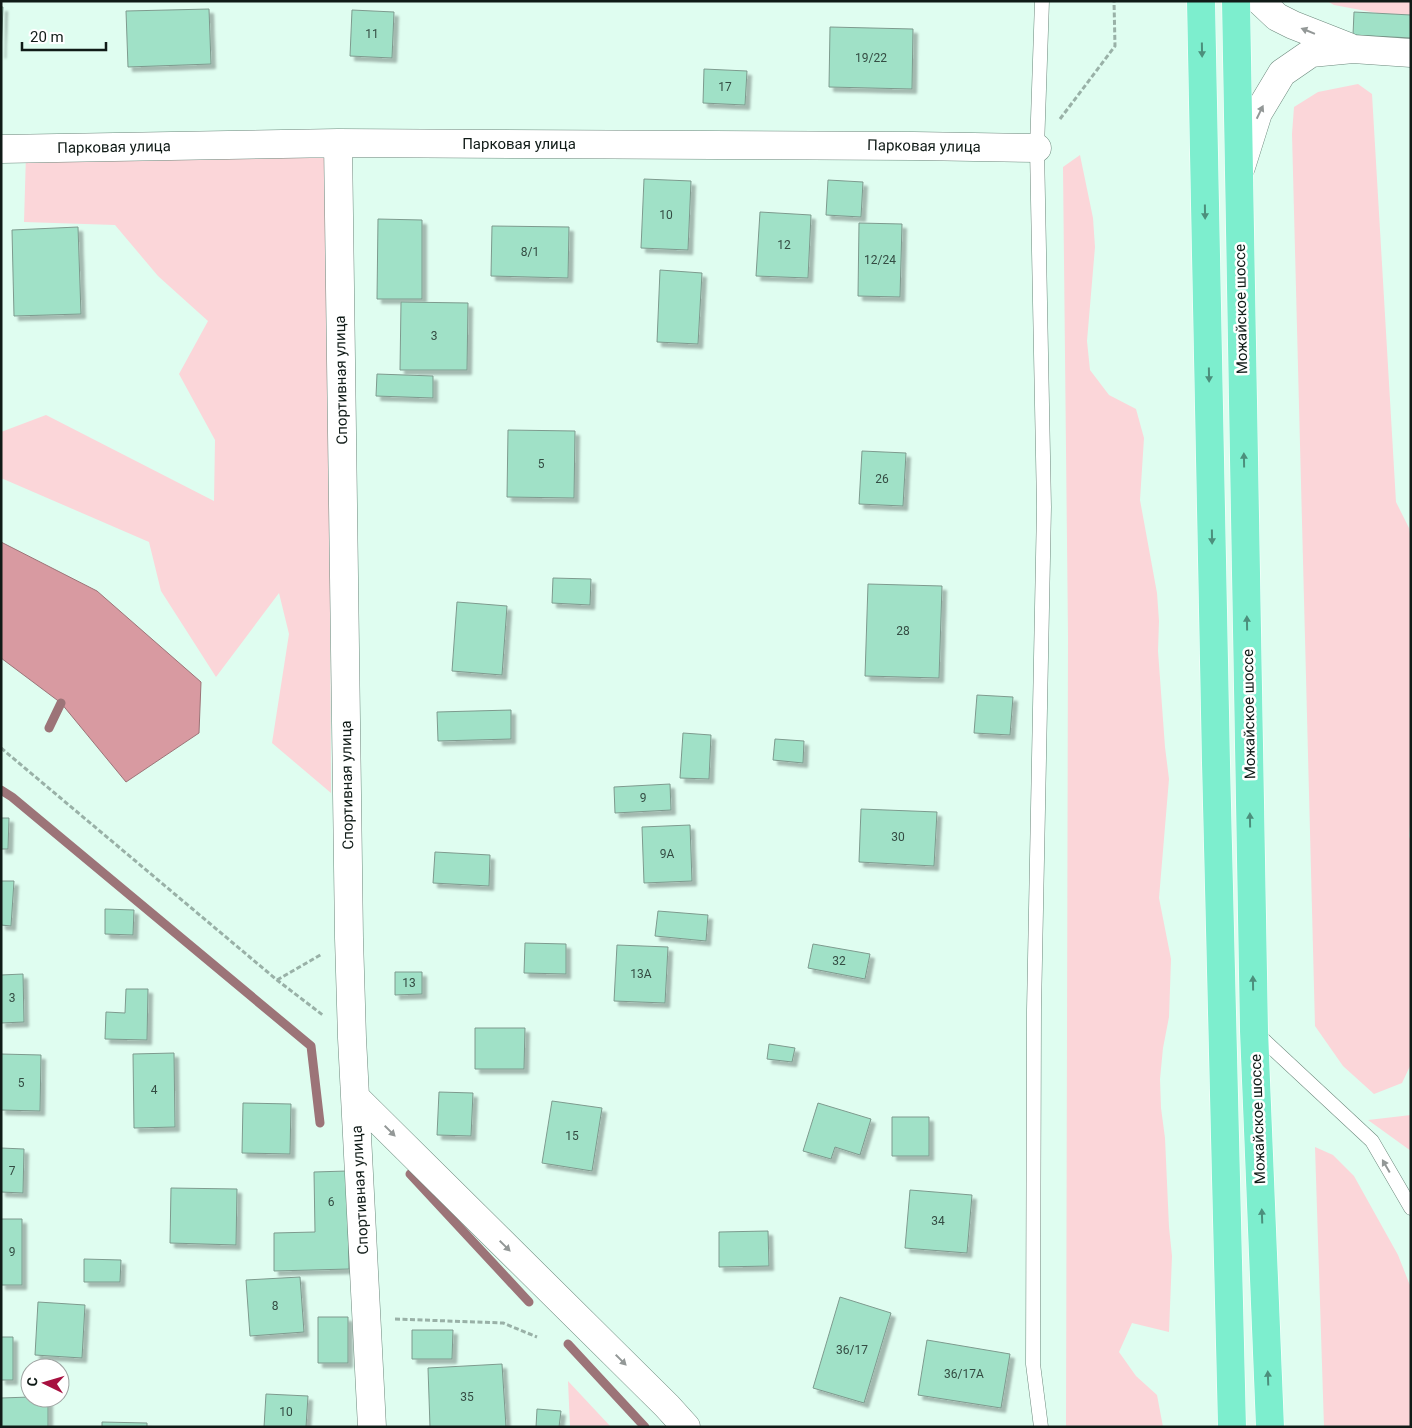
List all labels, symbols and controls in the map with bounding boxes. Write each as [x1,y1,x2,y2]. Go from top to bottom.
scale bar [22,20,106,52]
house number: 11 [365,27,379,41]
one-way arrow [1300,27,1315,35]
text: 20 m [30,28,64,46]
one-way arrow [1198,42,1206,58]
house number: 19/22 [855,51,887,65]
house number: 17 [718,80,732,94]
one-way arrow [1256,105,1264,119]
street label: Парковая улица [462,135,576,153]
street label: Парковая улица [867,136,981,156]
street label: Парковая улица [57,137,171,157]
one-way arrow [1202,205,1210,221]
house number: 10 [659,208,673,222]
house number: 12 [777,238,791,252]
street label: Можайское шоссе [1231,244,1251,374]
house number: 8/1 [521,245,539,259]
house number: 12/24 [864,253,896,267]
street label: Спортивная улица [331,315,351,445]
house number: 3 [431,329,437,343]
one-way arrow [1205,367,1213,383]
one-way arrow [1240,452,1248,468]
house number: 5 [538,457,545,471]
house number: 26 [875,472,889,486]
one-way arrow [1208,530,1216,546]
one-way arrow [1243,614,1251,630]
house number: 28 [896,624,910,638]
street label: Можайское шоссе [1239,649,1259,779]
street label: Спортивная улица [337,720,357,850]
house number: 9 [640,791,646,805]
one-way arrow [1246,812,1254,828]
house number: 30 [891,830,905,844]
house number: 9А [660,847,674,861]
house number: 32 [832,954,846,968]
house number: 13А [630,967,652,981]
one-way arrow [1249,974,1257,990]
house number: 13 [402,976,416,990]
house number: 3 [9,991,15,1005]
street label: Можайское шоссе [1247,1054,1269,1184]
house number: 5 [18,1076,25,1090]
house number: 4 [151,1083,158,1097]
street label: Спортивная улица [348,1125,372,1255]
one-way arrow [383,1125,395,1137]
house number: 15 [565,1129,579,1143]
one-way arrow [1382,1159,1391,1172]
house number: 7 [9,1164,16,1178]
house number: 6 [328,1195,335,1209]
one-way arrow [1257,1207,1265,1223]
house number: 34 [931,1214,945,1228]
one-way arrow [499,1239,511,1251]
house number: 9 [9,1245,15,1259]
house number: 8 [272,1299,279,1313]
house number: 36/17 [836,1343,868,1357]
one-way arrow [614,1354,626,1366]
north arrow [20,1358,70,1408]
house number: 36/17А [944,1367,984,1381]
one-way arrow [1264,1370,1272,1386]
text: С [24,1377,40,1387]
house number: 35 [460,1390,474,1404]
house number: 10 [279,1405,293,1419]

